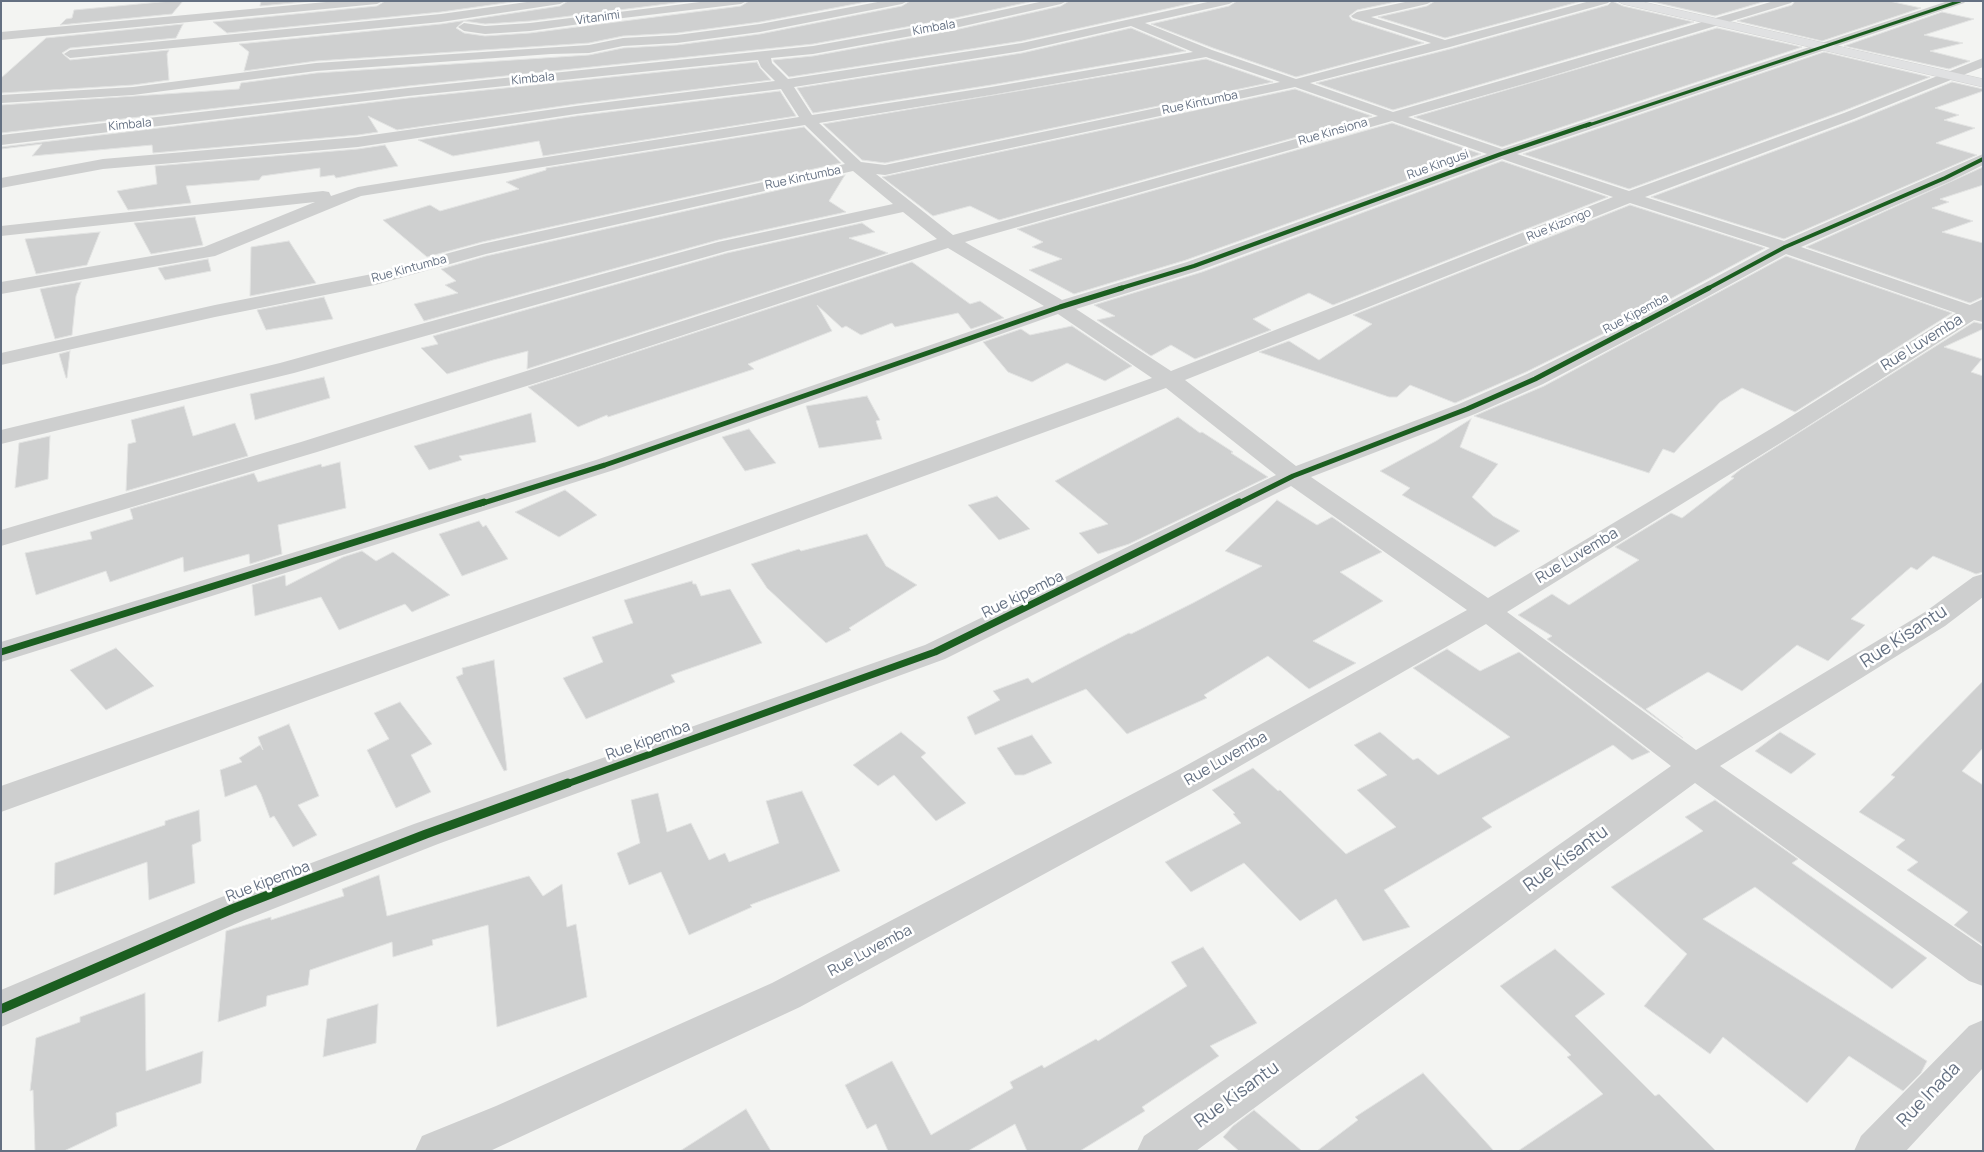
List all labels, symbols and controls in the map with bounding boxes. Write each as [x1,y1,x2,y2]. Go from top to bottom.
street label: Vitanimi [575,8,621,28]
street label: Kimbala [911,17,957,39]
street label: Kimbala [511,70,555,88]
street label: Rue Kintumba [1161,88,1239,118]
street label: Rue Kinsiona [1297,115,1369,149]
street label: Kimbala [108,116,152,134]
street label: Rue Kingusi [1405,147,1471,183]
street label: Rue Kintumba [764,163,842,193]
street label: Rue Kizongo [1525,206,1593,244]
street label: Rue Kintumba [370,252,448,286]
street label: Rue Kipemba [1601,291,1671,337]
street label: Rue Luvemba [1878,311,1966,375]
street label: Rue Luvemba [1533,524,1621,588]
street label: Rue kipemba [979,568,1067,622]
street label: Rue Kisantu [1857,601,1951,673]
street label: Rue kipemba [603,717,693,765]
street label: Rue Luvemba [1181,728,1271,790]
street label: Rue Kisantu [1520,821,1612,897]
street label: Rue kipemba [223,858,313,906]
street label: Rue Luvemba [825,921,915,981]
street label: Rue Kisantu [1191,1057,1283,1133]
street label: Rue Inada [1893,1058,1965,1132]

